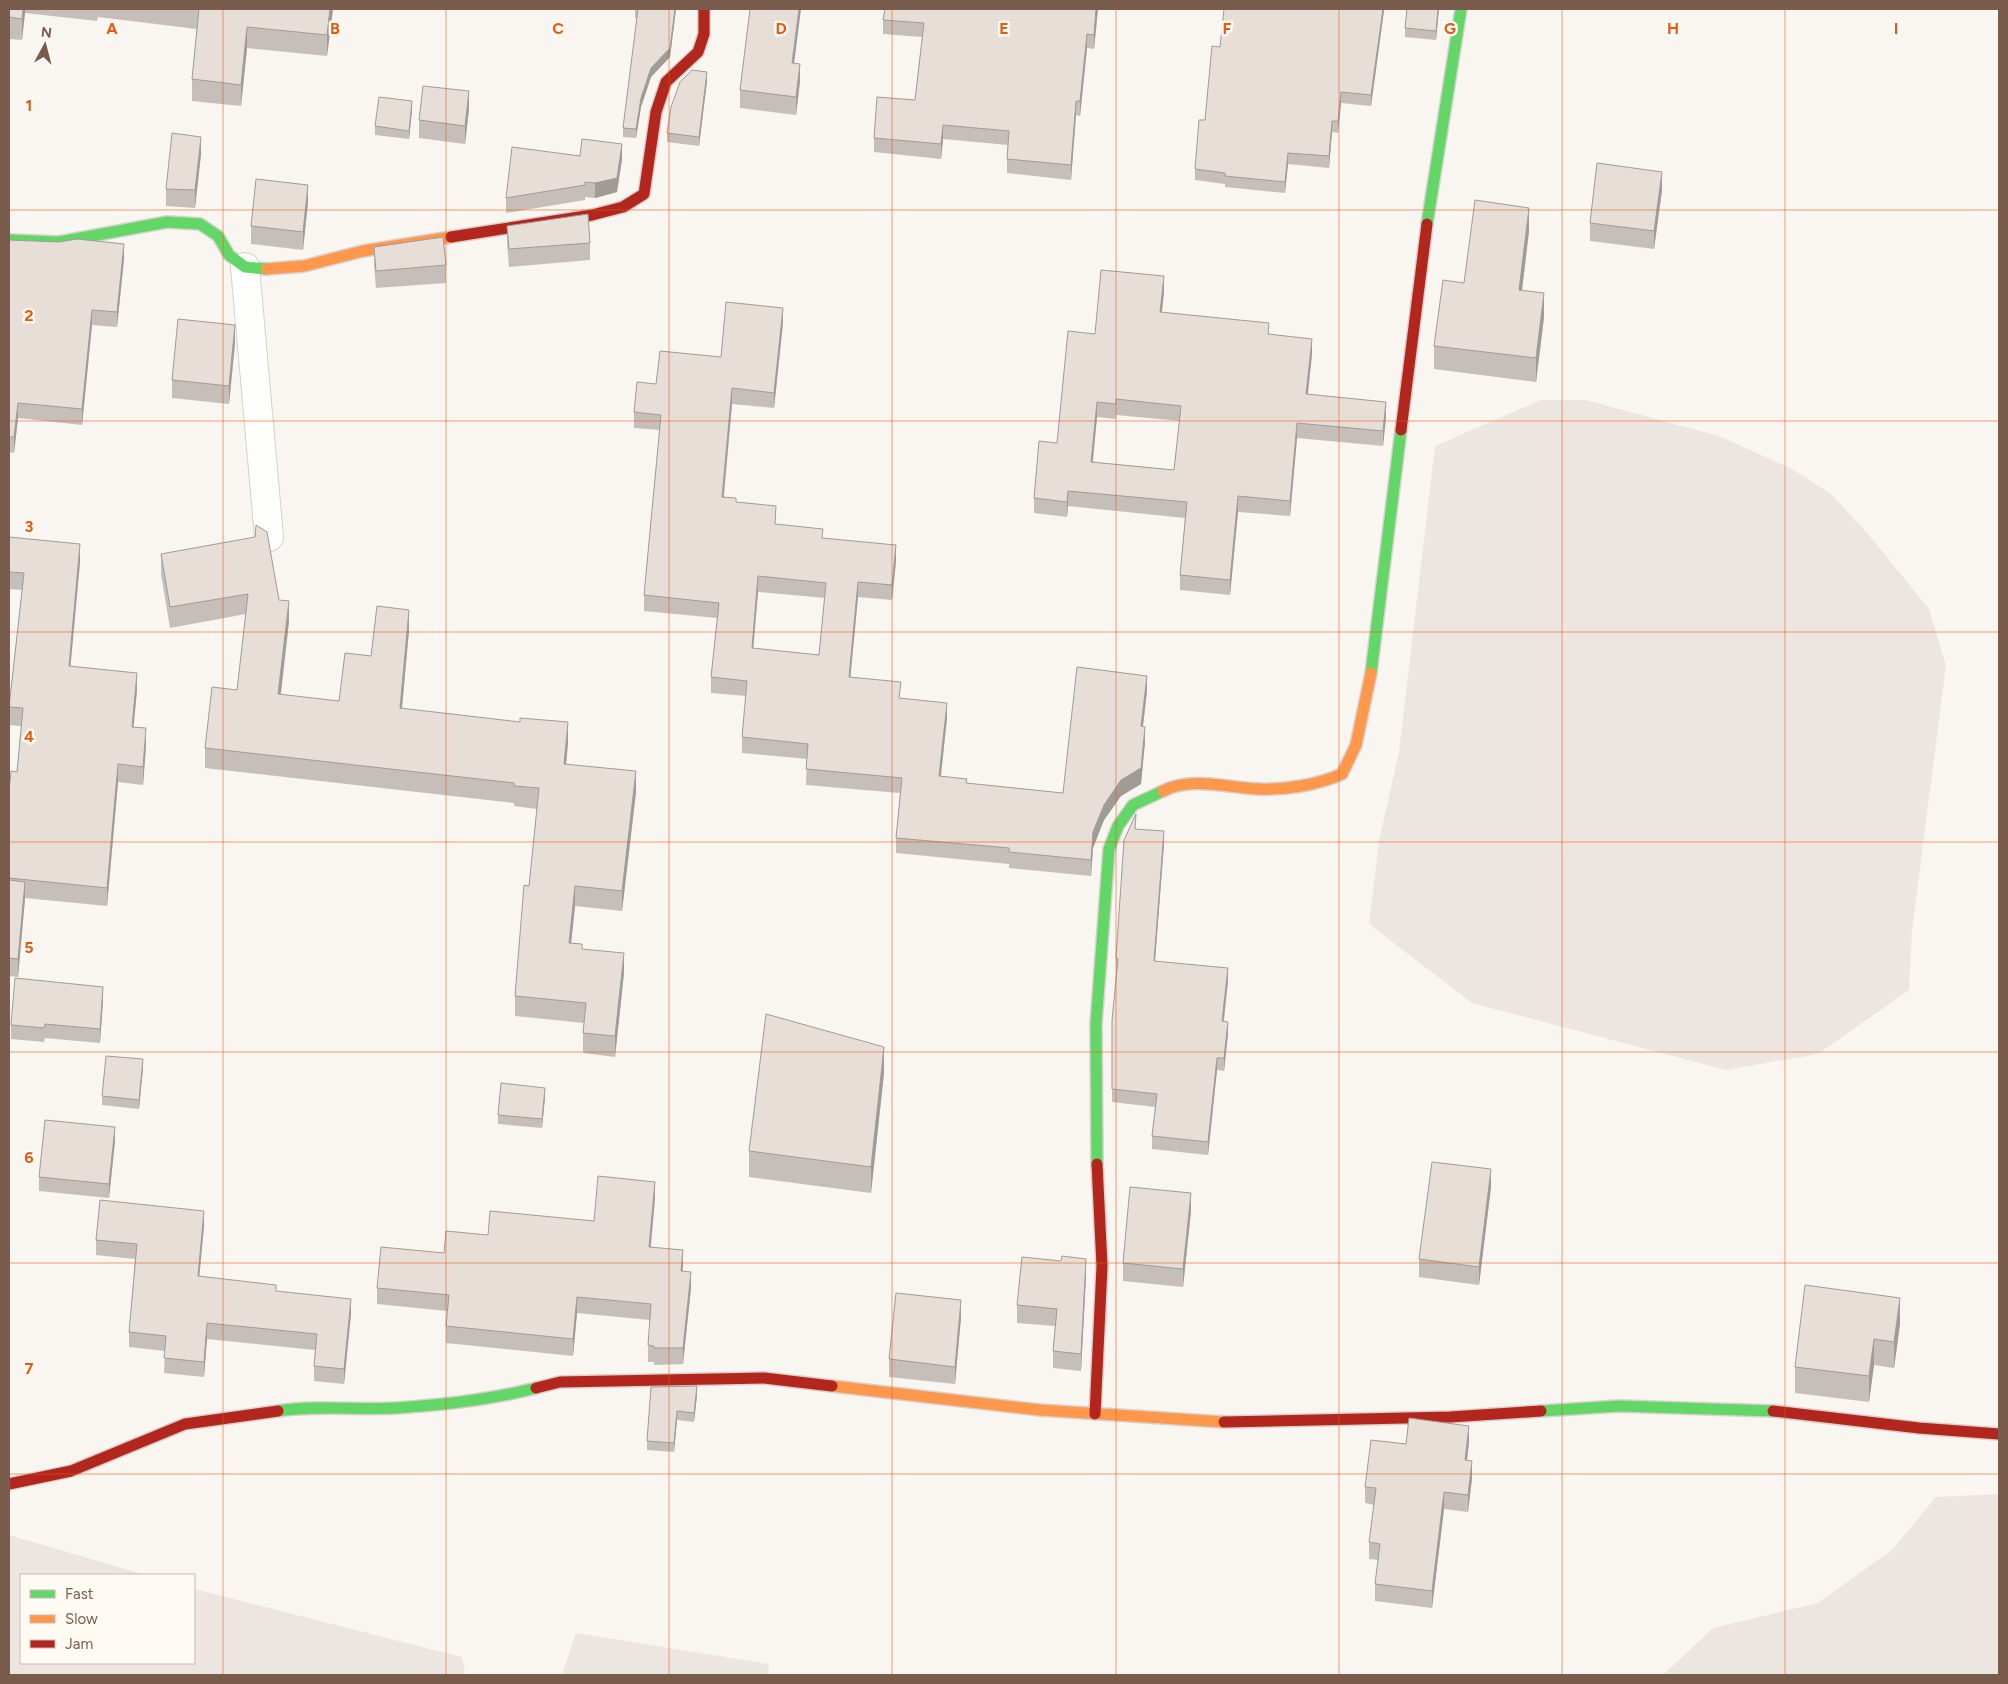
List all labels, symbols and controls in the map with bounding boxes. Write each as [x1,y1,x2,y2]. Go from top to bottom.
text: A [106,19,118,38]
text: B [330,19,340,38]
text: C [552,19,564,38]
text: D [775,19,787,38]
text: E [999,19,1009,38]
text: F [1223,19,1232,38]
text: G [1444,19,1456,38]
text: H [1667,19,1679,38]
text: I [1894,19,1898,38]
north arrow [20,20,70,70]
text: N [40,23,53,42]
text: 1 [26,96,32,115]
text: 2 [24,306,34,325]
text: 3 [25,517,34,536]
text: 4 [24,727,34,746]
text: 5 [24,938,34,957]
text: 6 [24,1148,34,1167]
text: 7 [25,1359,34,1378]
legend [20,1574,195,1664]
text: Fast [65,1585,94,1603]
text: Slow [65,1610,98,1628]
text: Jam [65,1635,93,1653]

